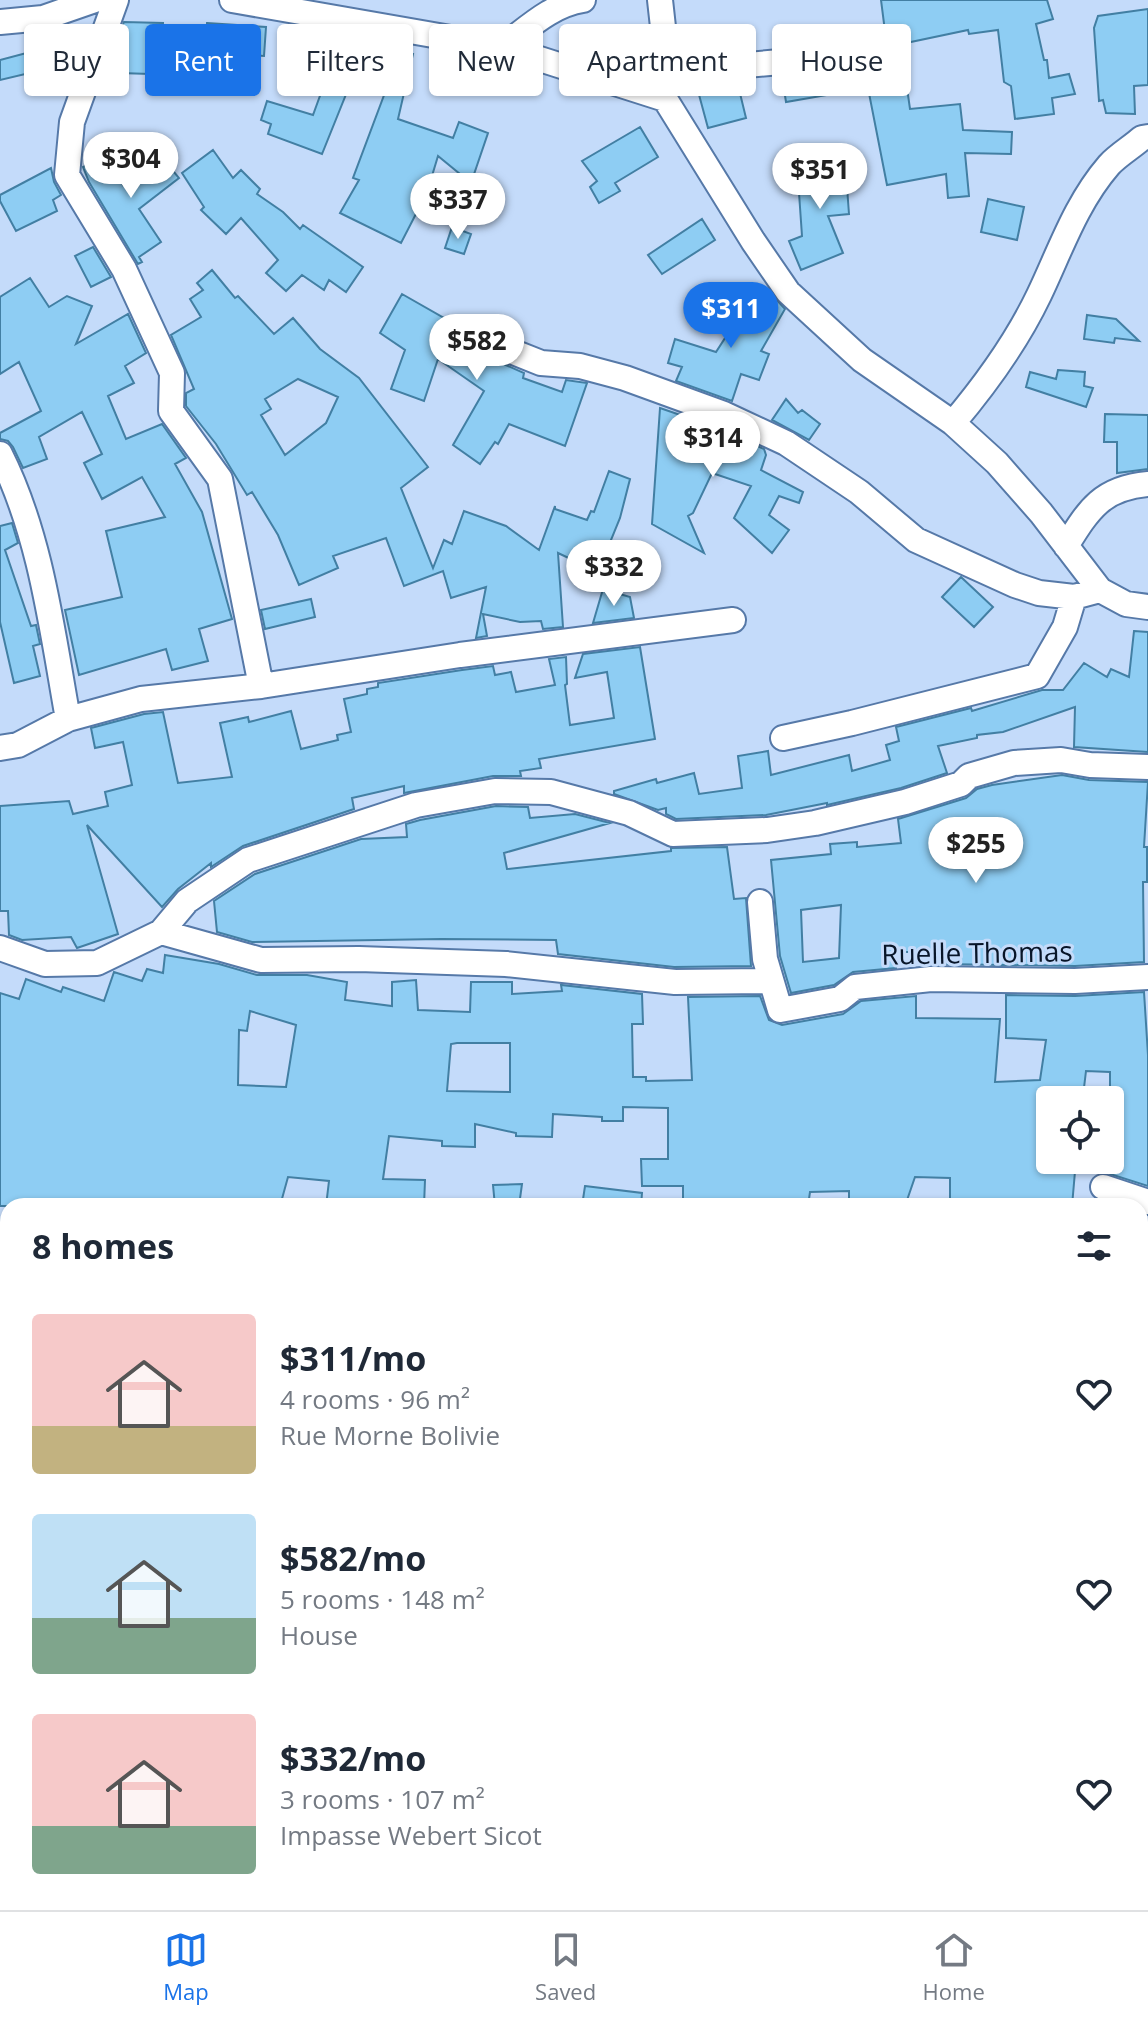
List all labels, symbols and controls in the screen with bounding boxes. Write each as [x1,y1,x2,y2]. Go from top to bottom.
chip: Buy [24,24,129,96]
chip: Rent [145,24,261,96]
chip: Filters [277,24,413,96]
chip: New [429,24,543,96]
chip: Apartment [559,24,756,96]
chip: House [772,24,911,96]
pin: $304 [84,132,178,200]
text: $304 [101,140,161,176]
pin: $351 [773,143,867,211]
text: $351 [790,151,850,187]
pin: $337 [411,173,505,241]
text: $337 [428,181,488,217]
pin: $311 [684,282,778,350]
text: $311 [701,290,761,326]
pin: $582 [430,314,524,382]
text: $582 [447,322,507,358]
pin: $314 [666,411,760,479]
text: $314 [683,419,743,455]
pin: $332 [567,540,661,608]
text: $332 [584,548,644,584]
pin: $255 [929,817,1023,885]
text: $255 [946,825,1006,861]
street label: Ruelle Thomas [881,931,1073,973]
map controls [1036,1086,1124,1174]
button: locate [1036,1086,1124,1174]
text: 8 homes [32,1223,174,1269]
icon: filters [1072,1224,1116,1268]
text: $311/mo [280,1335,426,1381]
icon: home [96,1346,192,1442]
icon: heart [1072,1372,1116,1416]
text: 4 rooms · 96 m² [280,1381,470,1417]
text: Rue Morne Bolivie [280,1417,500,1453]
text: $582/mo [280,1535,426,1581]
icon: home [96,1546,192,1642]
icon: heart [1072,1572,1116,1616]
text: 5 rooms · 148 m² [280,1581,485,1617]
text: House [280,1617,358,1653]
text: $332/mo [280,1735,426,1781]
icon: home [96,1746,192,1842]
icon: heart [1072,1772,1116,1816]
text: 3 rooms · 107 m² [280,1781,485,1817]
text: Impasse Webert Sicot [280,1817,542,1853]
tab: Map [163,1928,209,2006]
tab: Saved [535,1928,596,2006]
tab: Home [923,1928,985,2006]

